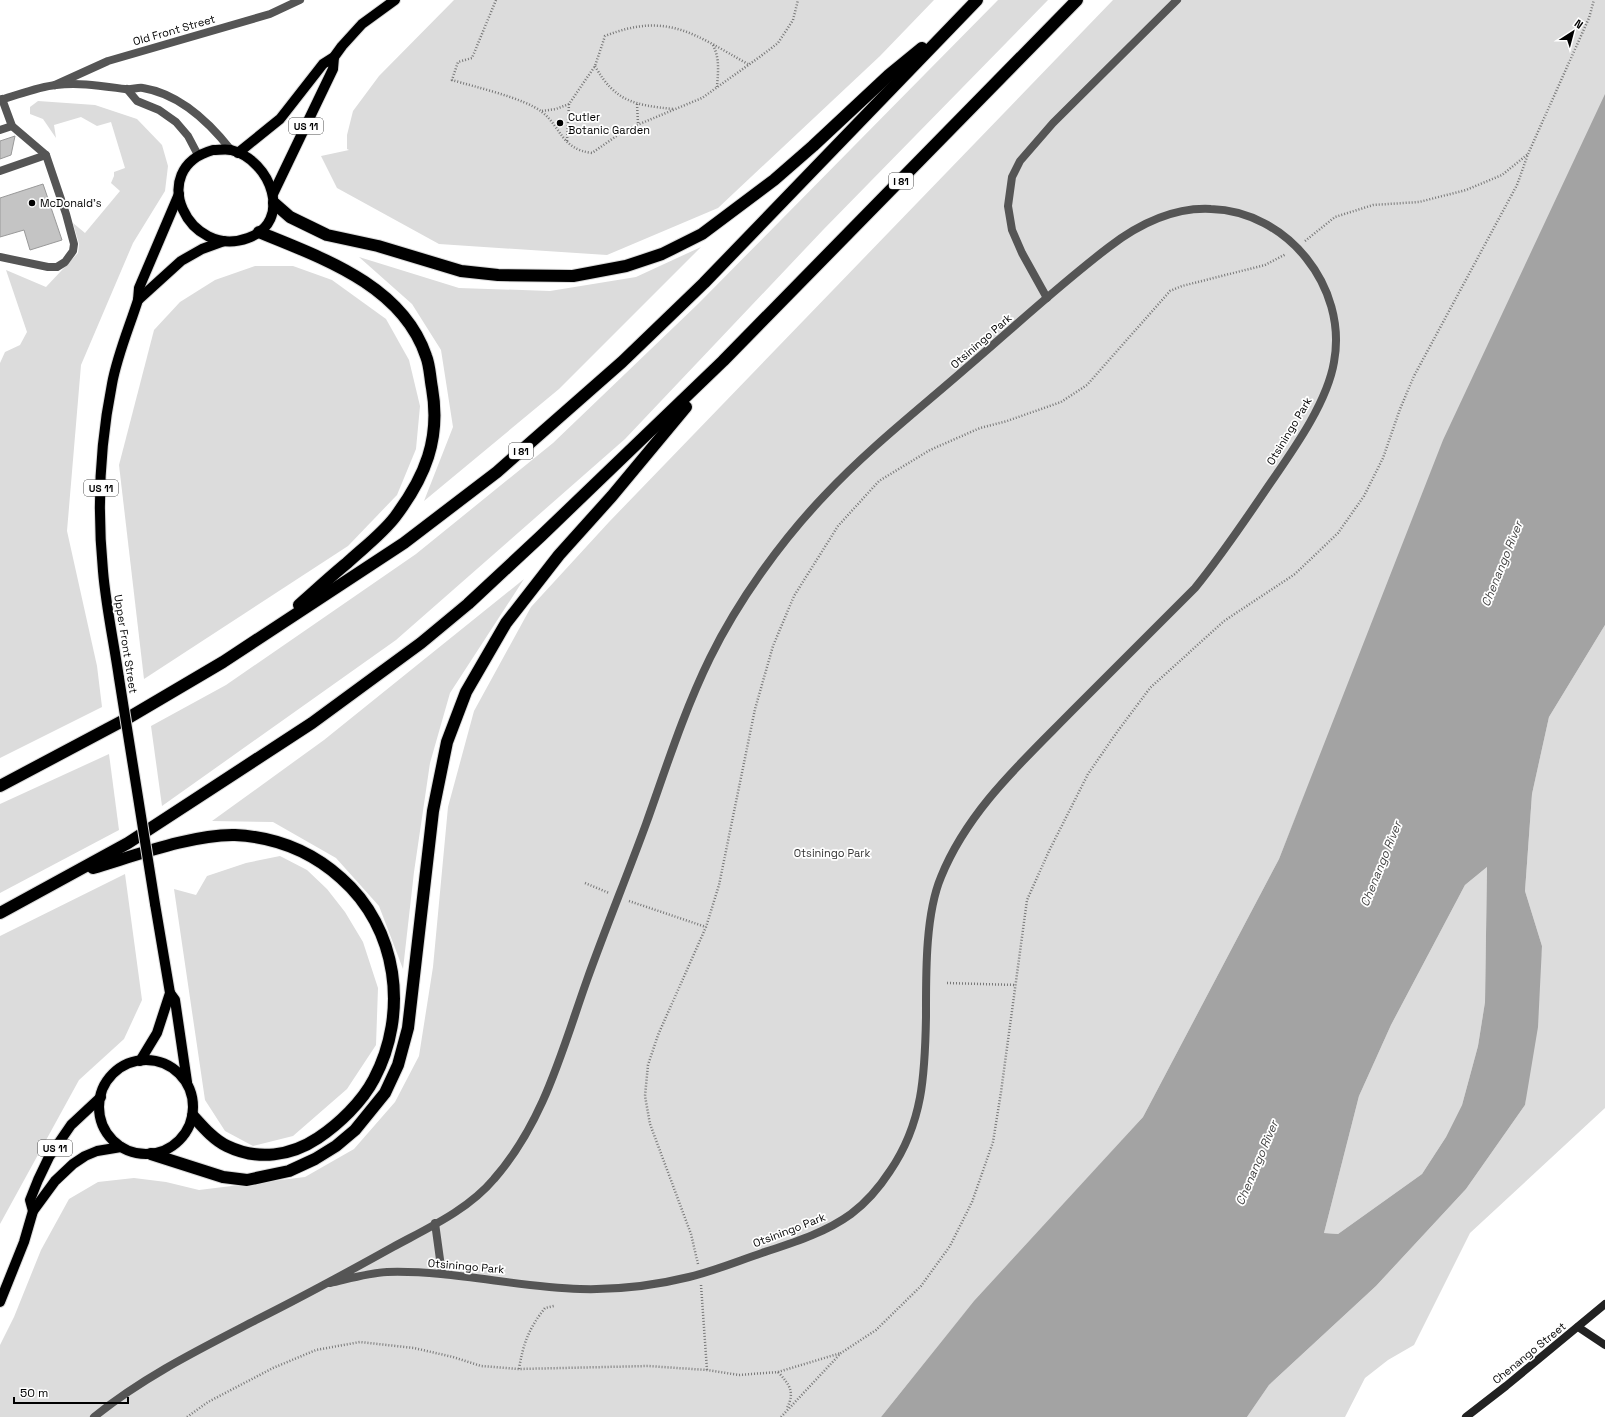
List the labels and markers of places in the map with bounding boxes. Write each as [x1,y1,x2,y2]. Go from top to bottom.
place label: Cutler Botanic Garden [568,110,650,137]
marker: Cutler Botanic Garden [555,118,565,128]
place label: McDonald's [40,196,102,210]
marker: McDonald's [27,198,37,208]

